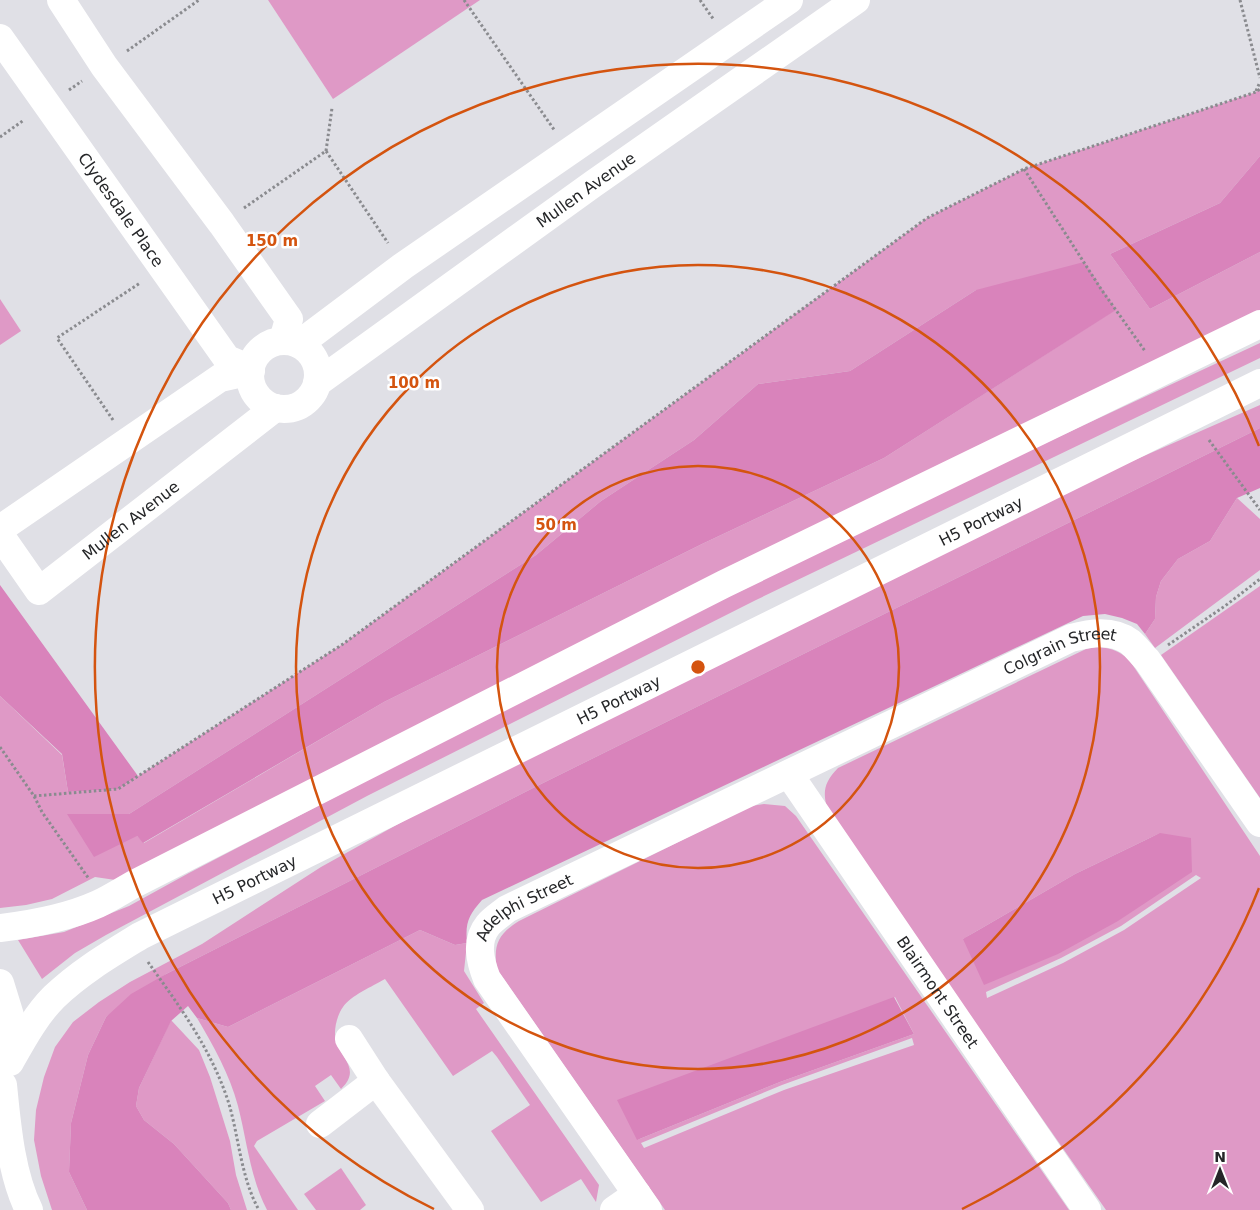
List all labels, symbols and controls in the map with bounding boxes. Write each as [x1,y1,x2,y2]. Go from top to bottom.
street label: Mullen Avenue [533,148,639,232]
street label: Clydesdale Place [74,149,168,270]
text: 150 m [246,232,298,250]
text: 100 m [388,374,440,392]
street label: Mullen Avenue [79,477,183,564]
street label: H5 Portway [936,493,1026,550]
text: 50 m [535,516,577,534]
street label: Colgrain Street [1000,624,1119,679]
centre of rings [689,658,707,676]
street label: H5 Portway [574,671,664,729]
street label: H5 Portway [209,851,300,909]
street label: Adelphi Street [472,870,576,944]
street label: Blairmont Street [893,933,983,1052]
north arrow [1195,1145,1245,1195]
text: N [1214,1149,1226,1165]

